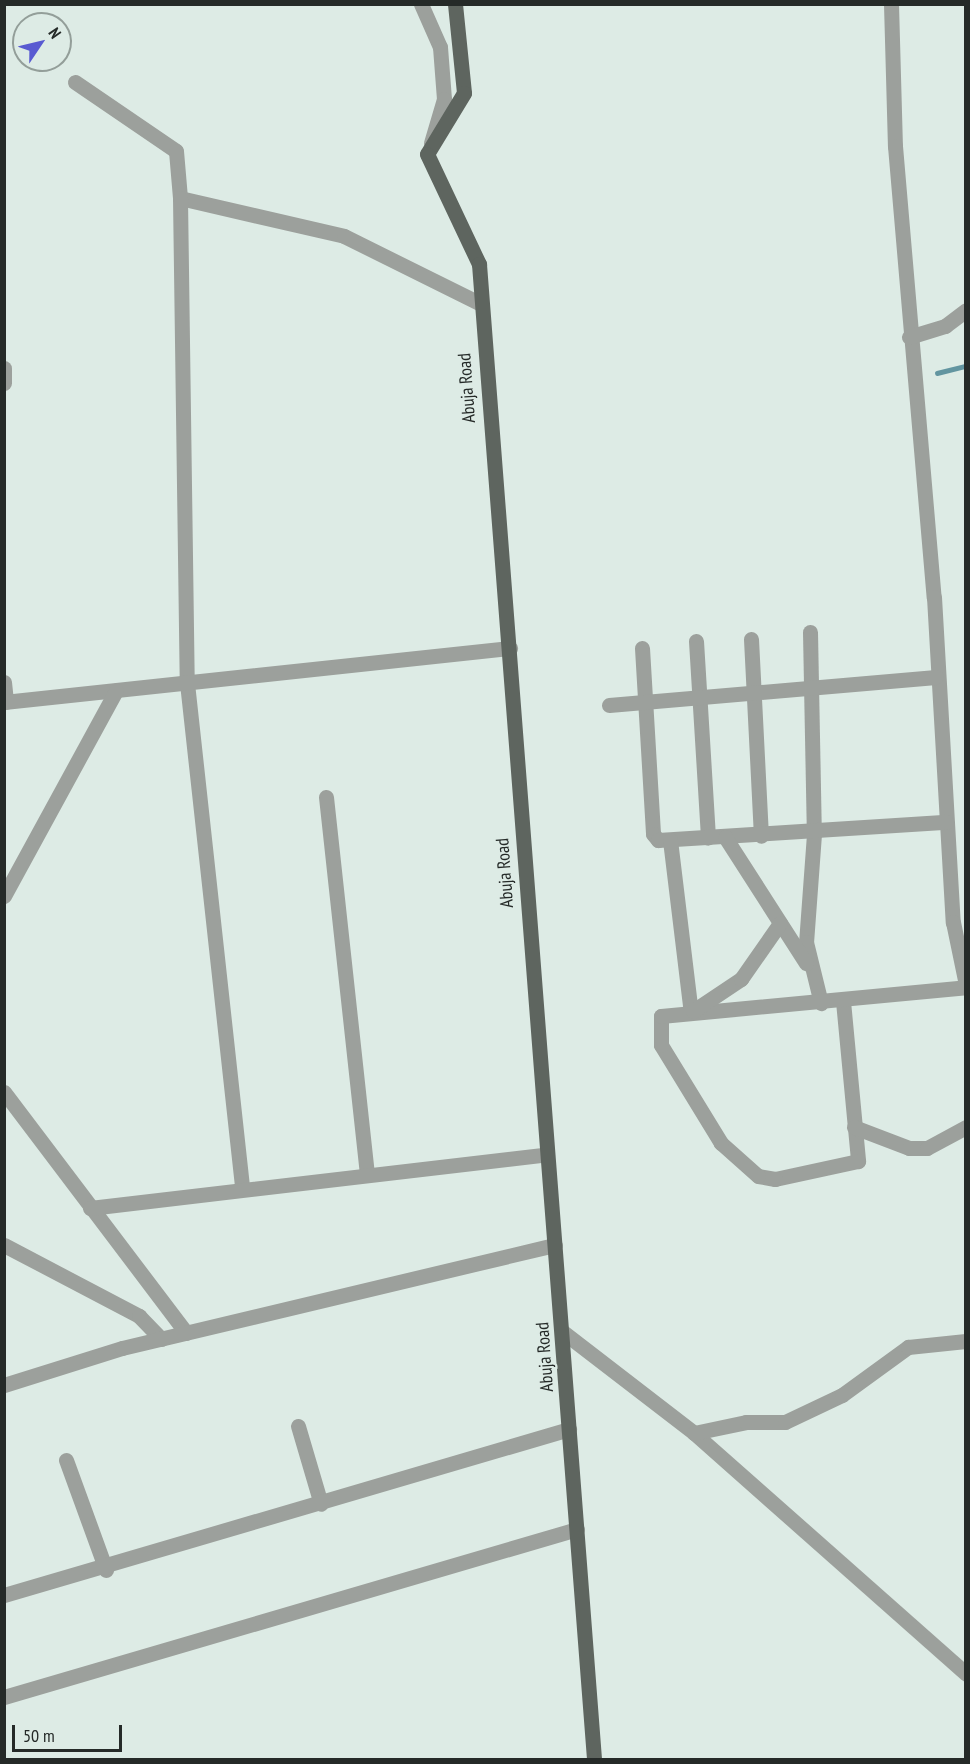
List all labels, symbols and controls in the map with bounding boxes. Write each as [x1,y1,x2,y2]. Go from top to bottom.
north arrow [12,12,72,72]
text: N [44,24,66,42]
street label: Abuja Road [454,352,480,424]
street label: Abuja Road [492,837,518,909]
street label: Abuja Road [532,1321,558,1393]
scale bar [15,1713,124,1751]
text: 50 m [23,1724,55,1747]

